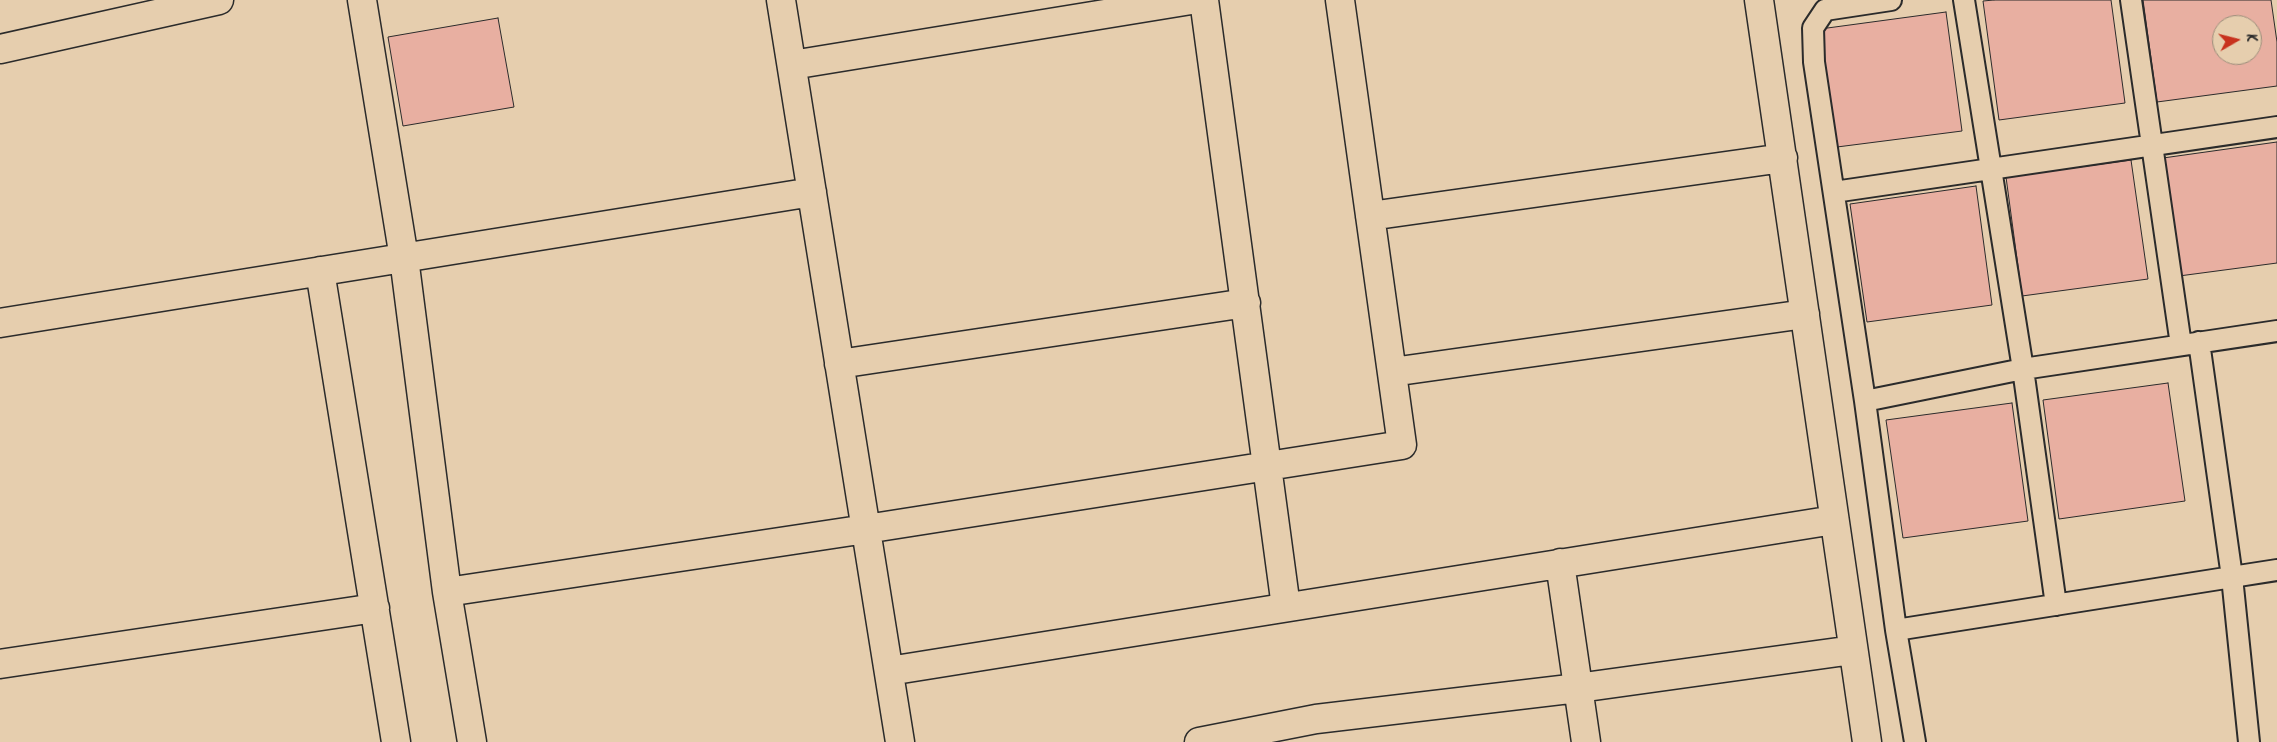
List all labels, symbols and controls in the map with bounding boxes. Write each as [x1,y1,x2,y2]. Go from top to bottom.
north arrow [2212,15,2262,65]
text: K [2239,32,2262,44]

